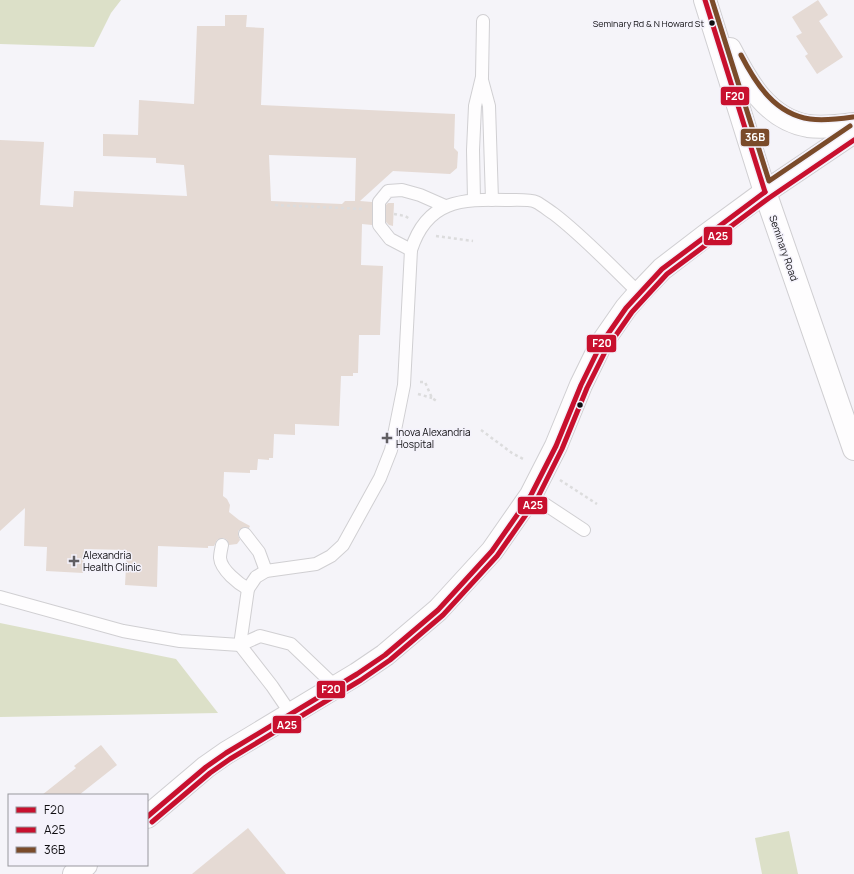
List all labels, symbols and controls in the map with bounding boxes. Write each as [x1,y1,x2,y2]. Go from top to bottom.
place label: Seminary Rd & N Howard St [593,17,704,30]
marker: Seminary Rd & N Howard St [707,18,717,28]
line badge: F20 [720,86,750,106]
text: F20 [725,88,745,103]
line badge: 36B [740,128,770,147]
text: 36B [745,129,765,144]
street label: Seminary Road [766,213,802,283]
line badge: A25 [703,226,733,246]
text: A25 [708,228,728,243]
line badge: F20 [586,334,617,353]
text: F20 [592,335,612,350]
unlabelled marker [575,400,585,410]
place label: Inova Alexandria Hospital [396,425,471,451]
marker: Inova Alexandria Hospital [381,432,393,444]
line badge: A25 [517,496,548,515]
text: A25 [523,497,543,512]
place label: Alexandria Health Clinic [83,548,142,574]
marker: Alexandria Health Clinic [68,555,80,567]
line badge: F20 [316,680,346,699]
text: F20 [321,681,341,696]
line badge: A25 [272,715,302,734]
text: A25 [277,717,297,732]
legend [8,794,148,866]
text: F20 [44,801,64,818]
text: A25 [44,821,65,838]
text: 36B [44,841,65,858]

